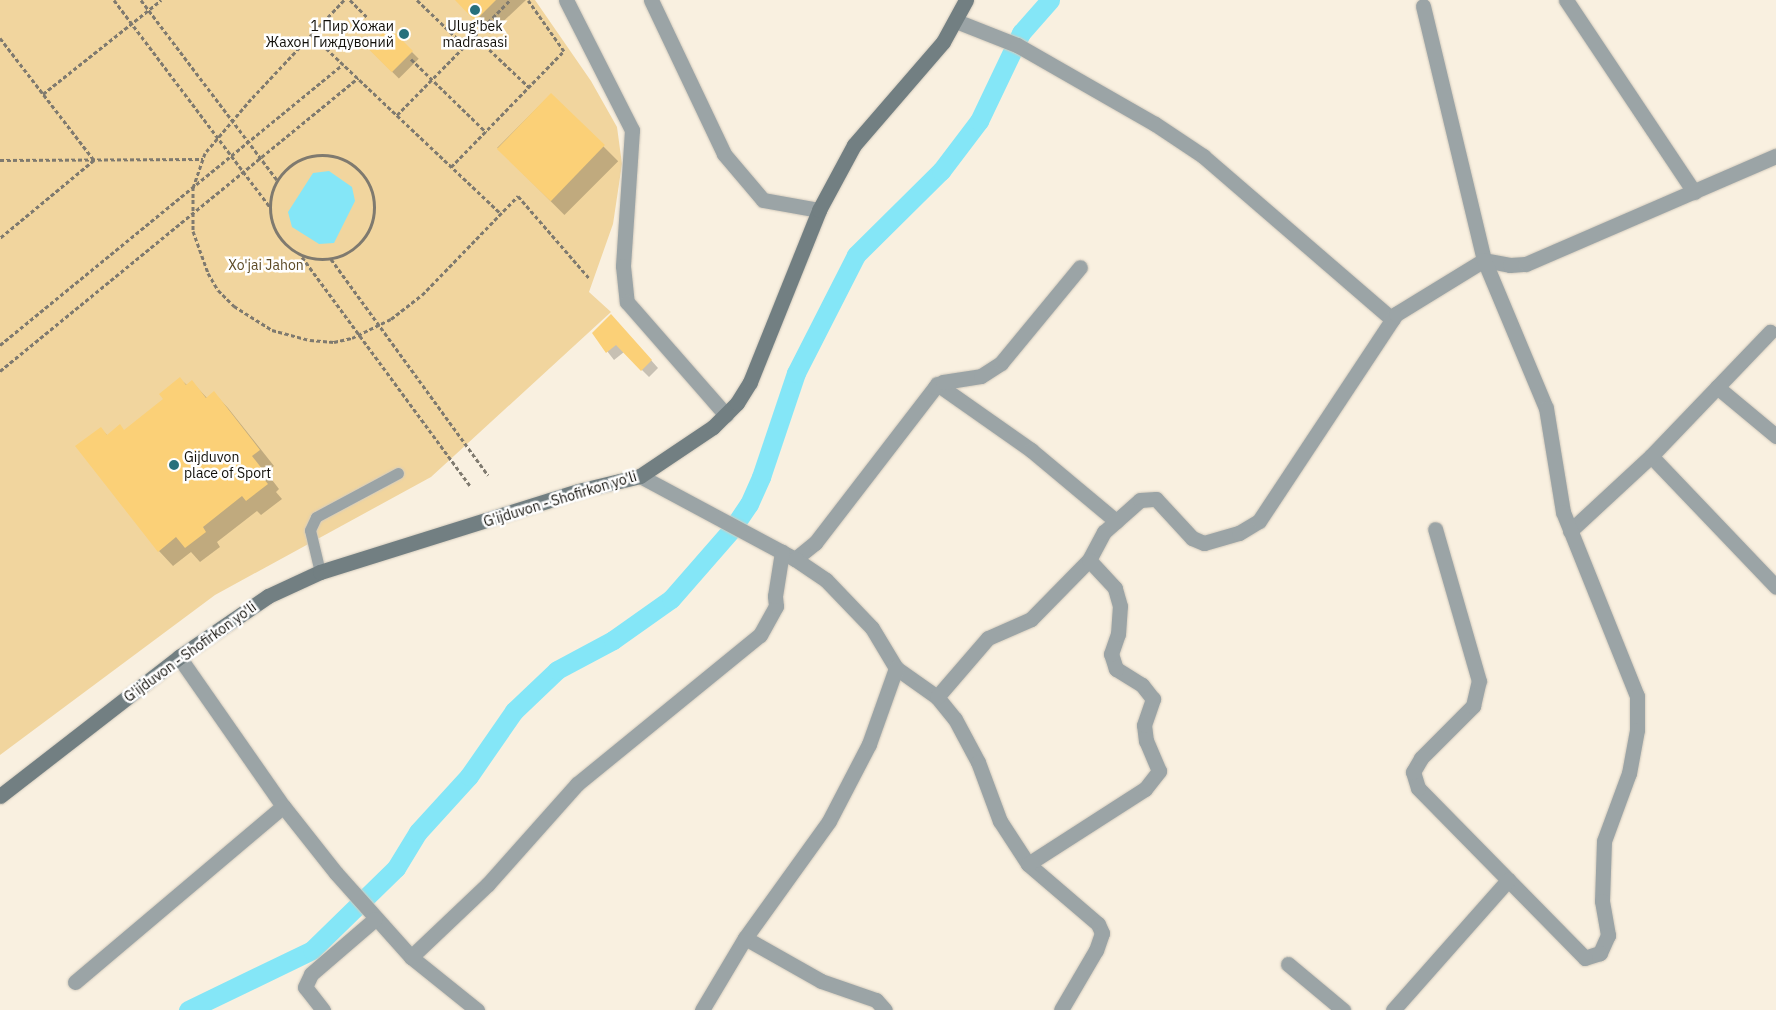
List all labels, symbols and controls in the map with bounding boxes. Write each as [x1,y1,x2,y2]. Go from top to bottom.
marker: Ulug'bek madrasasi [469,4,481,16]
place label: 1 Пир Хожаи Жахон Гиждувоний [266,18,394,50]
place label: Ulug'bek madrasasi [443,18,507,50]
marker: 1 Пир Хожаи Жахон Гиждувоний [398,28,410,40]
park label: Xo'jai Jahon [228,257,304,273]
place label: Gijduvon place of Sport [184,449,271,482]
marker: Gijduvon place of Sport [168,459,180,471]
street label: G'ijduvon - Shofirkon yo'li [481,468,639,530]
street label: G'ijduvon - Shofirkon yo'li [121,598,259,706]

